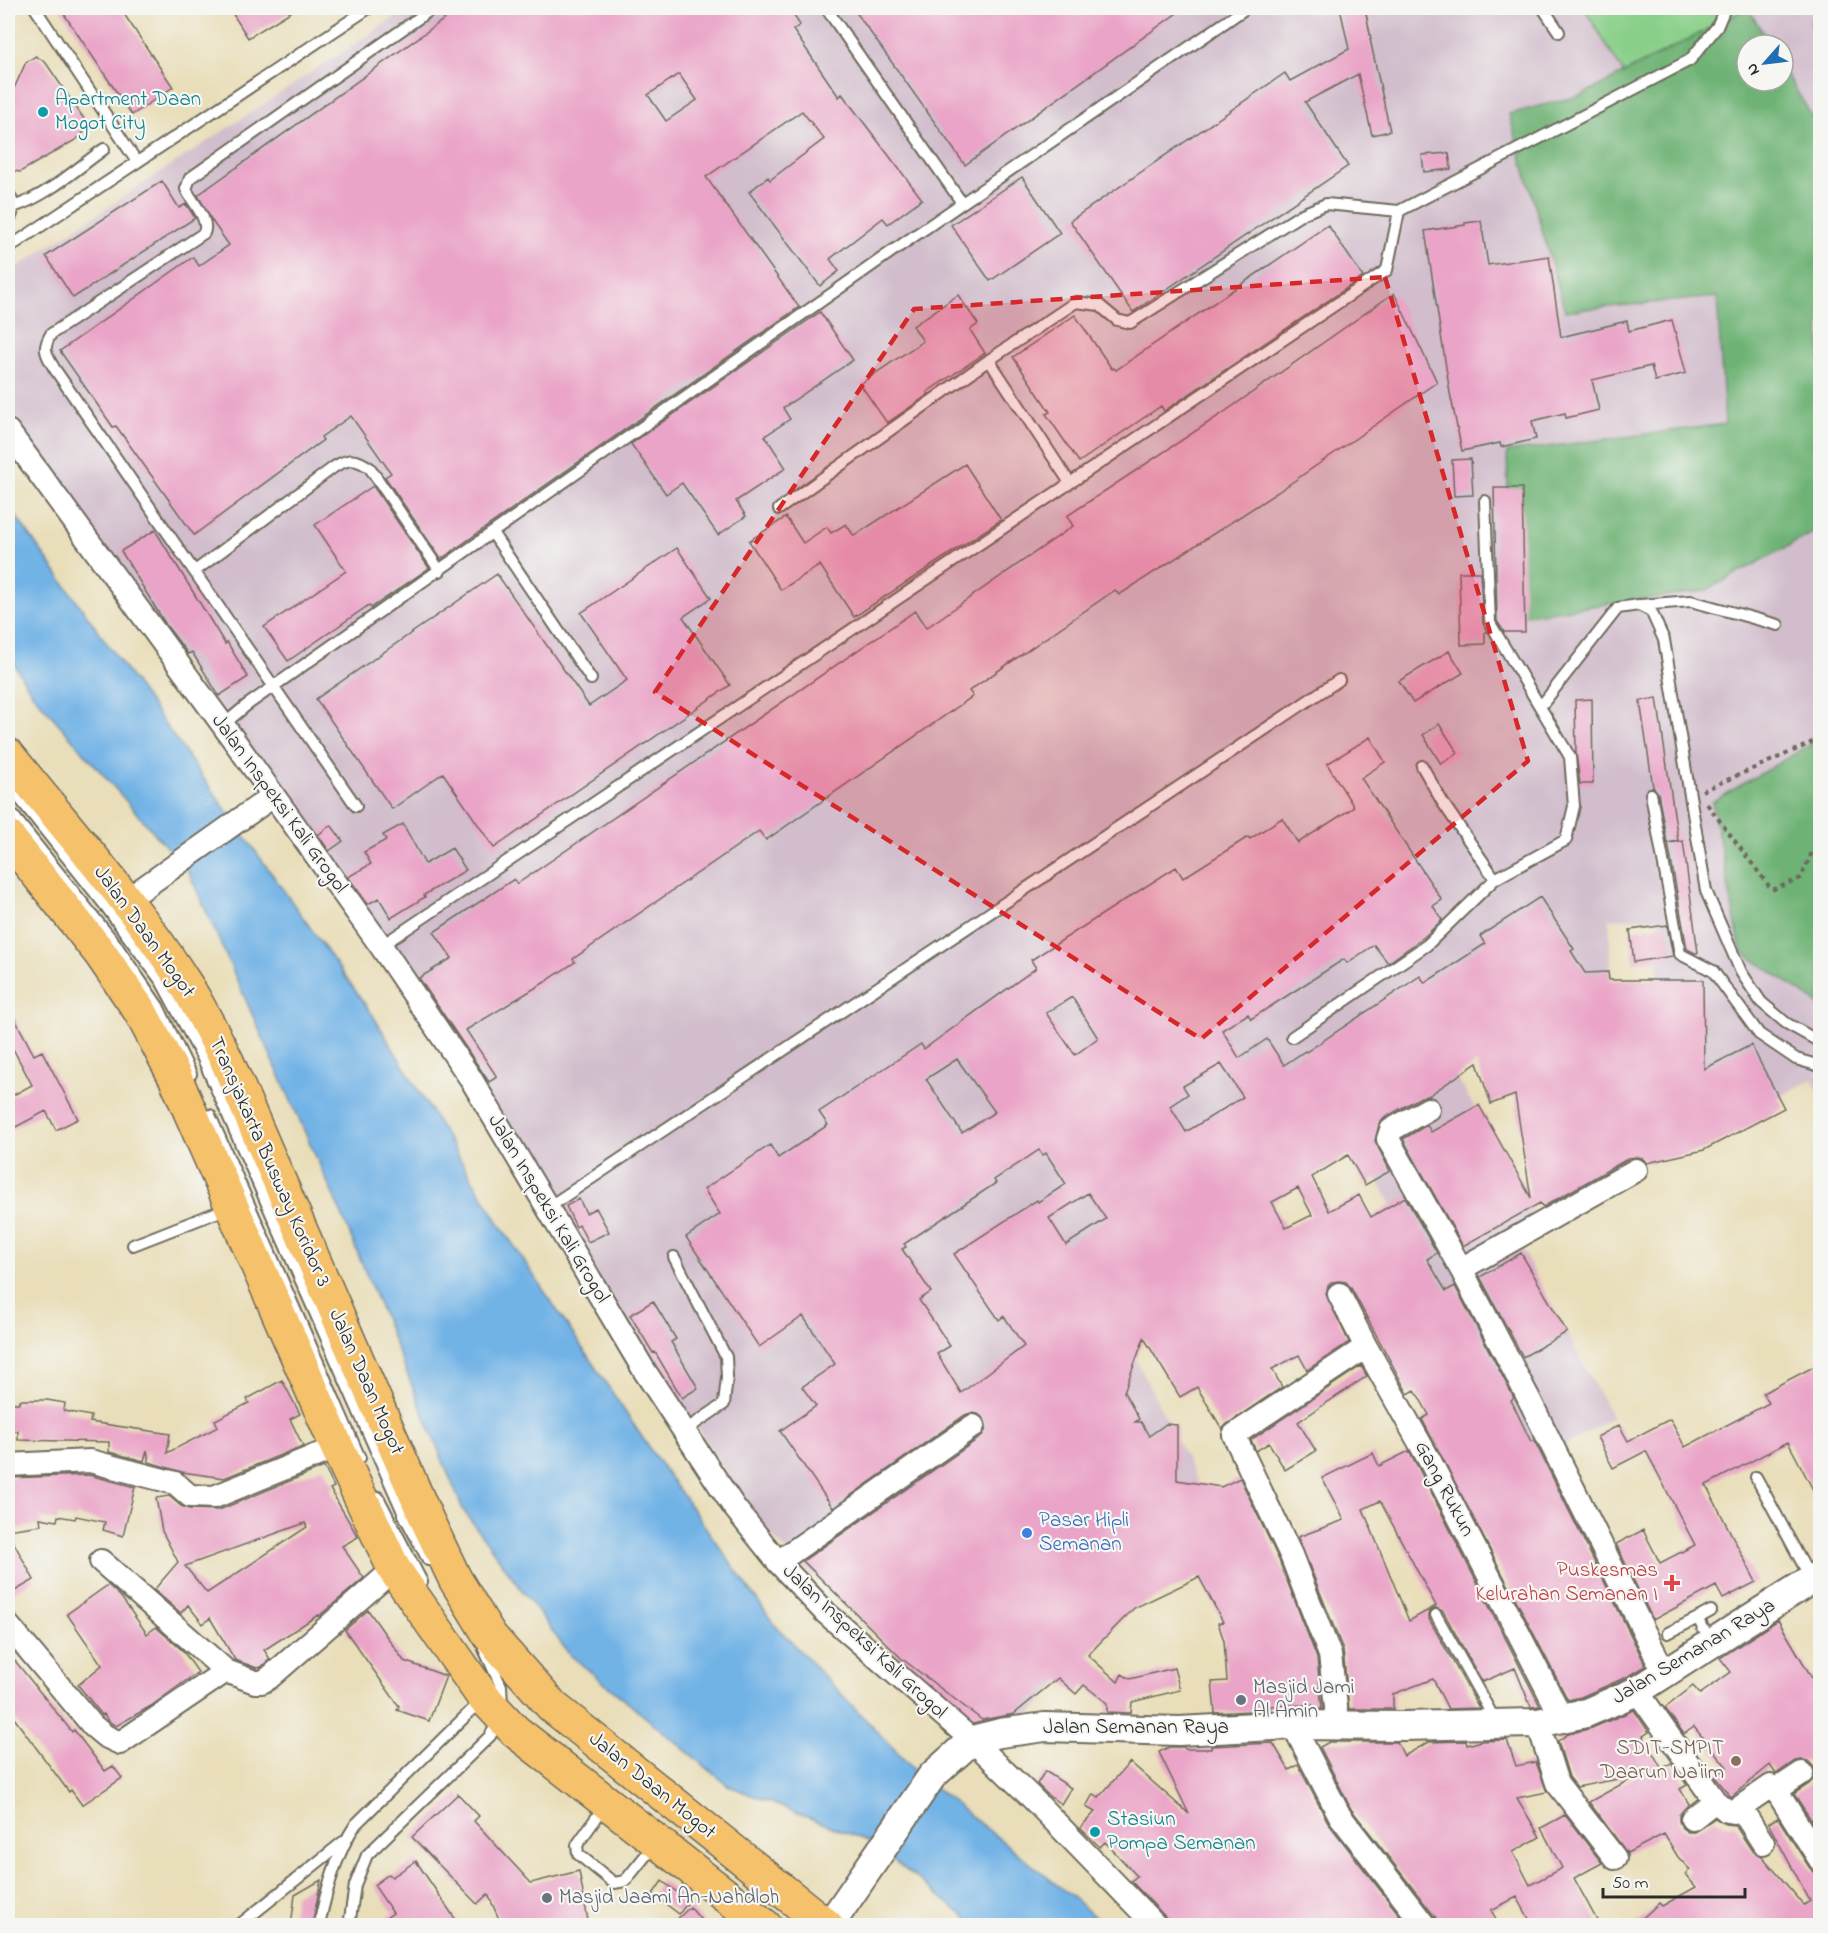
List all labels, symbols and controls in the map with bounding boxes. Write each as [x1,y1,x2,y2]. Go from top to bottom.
north arrow [1735,33,1795,93]
text: N [1740,59,1767,80]
place label: Apartment Daan Mogot City [55,85,201,141]
marker: Apartment Daan Mogot City [36,105,50,119]
street label: Jalan Inspeksi Kali Grogol [202,708,355,901]
street label: Jalan Daan Mogot [84,860,202,1005]
street label: Transjakarta Busway Koridor 3 [198,1032,338,1292]
street label: Jalan Inspeksi Kali Grogol [478,1109,616,1310]
street label: Jalan Daan Mogot [319,1304,412,1461]
street label: Gang Rukun [1404,1436,1482,1543]
place label: Pasar Hipli Semanan [1039,1506,1129,1560]
marker: Pasar Hipli Semanan [1020,1526,1034,1540]
place label: Puskesmas Kelurahan Semanan I [1475,1556,1658,1610]
street label: Jalan Inspeksi Kali Grogol [774,1557,953,1728]
marker: Puskesmas Kelurahan Semanan I [1663,1574,1681,1592]
street label: Jalan Semanan Raya [1607,1591,1782,1714]
place label: Masjid Jami Al Amin [1253,1673,1354,1727]
marker: Masjid Jami Al Amin [1234,1693,1248,1707]
street label: Jalan Semanan Raya [1043,1713,1229,1745]
street label: Jalan Daan Mogot [580,1725,722,1849]
place label: SDIT-SMPIT Daarun Na'iim [1599,1734,1724,1788]
marker: SDIT-SMPIT Daarun Na'iim [1729,1754,1743,1768]
place label: Stasiun Pompa Semanan [1107,1805,1256,1859]
marker: Stasiun Pompa Semanan [1088,1825,1102,1839]
scale bar [1603,1861,1746,1899]
text: 50 m [1612,1871,1649,1897]
place label: Masjid Jaami An-Nahdloh [559,1883,779,1913]
marker: Masjid Jaami An-Nahdloh [540,1891,554,1905]

